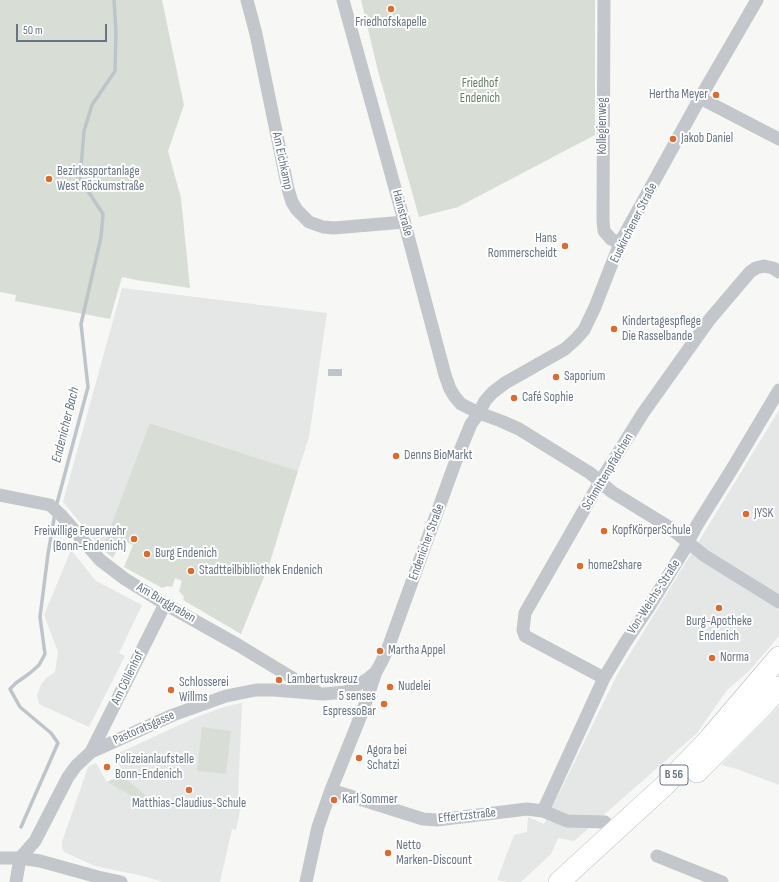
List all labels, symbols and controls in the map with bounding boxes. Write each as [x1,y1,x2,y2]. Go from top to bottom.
marker: Friedhofskapelle [386,4,396,14]
place label: Friedhofskapelle [355,15,427,31]
scale bar [18,16,109,42]
text: 50 m [23,23,43,38]
park label: Friedhof Endenich [460,76,500,107]
place label: Hertha Meyer [649,87,708,103]
marker: Hertha Meyer [711,90,721,100]
street label: Kollegienweg [595,97,611,155]
street label: Am Eichkamp [268,131,296,191]
place label: Jakob Daniel [681,131,733,147]
marker: Jakob Daniel [668,134,678,144]
place label: Bezirkssportanlage West Röckumstraße [57,164,144,195]
marker: Bezirkssportanlage West Röckumstraße [44,174,54,184]
street label: Euskirchener Straße [607,180,661,266]
street label: Hainstraße [388,188,416,238]
place label: Hans Rommerscheidt [488,231,557,262]
marker: Hans Rommerscheidt [560,241,570,251]
place label: Kindertagespflege Die Rasselbande [622,314,701,345]
marker: Kindertagespflege Die Rasselbande [609,324,619,334]
place label: Saporium [564,369,605,385]
marker: Saporium [551,372,561,382]
water label: Endenicher Bach [49,386,83,464]
place label: Café Sophie [522,390,573,406]
marker: Café Sophie [509,393,519,403]
street label: Schmittenpfädchen [579,431,637,513]
place label: Denns BioMarkt [404,448,472,464]
marker: Denns BioMarkt [391,451,401,461]
street label: Endenicher Straße [406,502,448,582]
place label: JYSK [754,506,773,522]
marker: JYSK [741,509,751,519]
place label: KopfKörperSchule [612,523,691,539]
place label: Freiwillige Feuerwehr (Bonn-Endenich) [34,524,126,555]
marker: KopfKörperSchule [599,526,609,536]
marker: Freiwillige Feuerwehr (Bonn-Endenich) [129,534,139,544]
place label: Burg Endenich [155,546,217,562]
marker: Burg Endenich [142,549,152,559]
street label: Von-Weichs-Straße [624,557,684,637]
place label: home2share [588,558,642,574]
marker: home2share [575,561,585,571]
place label: Stadtteilbibliothek Endenich [199,563,323,579]
marker: Stadtteilbibliothek Endenich [186,566,196,576]
street label: Am Burggraben [134,580,198,626]
marker: Burg-Apotheke Endenich [714,603,724,613]
place label: Burg-Apotheke Endenich [686,614,752,645]
place label: Martha Appel [388,643,445,659]
marker: Martha Appel [375,646,385,656]
street label: Am Cöllenhof [108,648,148,708]
place label: Norma [720,650,749,666]
marker: Norma [707,653,717,663]
place label: Lambertuskreuz [287,672,358,688]
place label: Schlosserei Willms [179,675,229,706]
marker: Lambertuskreuz [274,675,284,685]
place label: Nudelei [398,679,431,695]
marker: Nudelei [385,682,395,692]
marker: Schlosserei Willms [166,685,176,695]
place label: 5 senses EspressoBar [323,689,376,720]
marker: 5 senses EspressoBar [379,699,389,709]
street label: Pastoratsgasse [111,708,177,748]
place label: Agora bei Schatzi [367,743,407,774]
place label: Polizeianlaufstelle Bonn-Endenich [115,752,194,783]
marker: Agora bei Schatzi [354,753,364,763]
marker: Polizeianlaufstelle Bonn-Endenich [102,762,112,772]
road number: B 56 [660,765,688,785]
marker: Matthias-Claudius-Schule [184,785,194,795]
place label: Karl Sommer [342,792,398,808]
marker: Karl Sommer [329,795,339,805]
place label: Matthias-Claudius-Schule [132,796,246,812]
street label: Effertzstraße [437,805,497,827]
place label: Netto Marken-Discount [396,838,472,869]
marker: Netto Marken-Discount [383,848,393,858]

